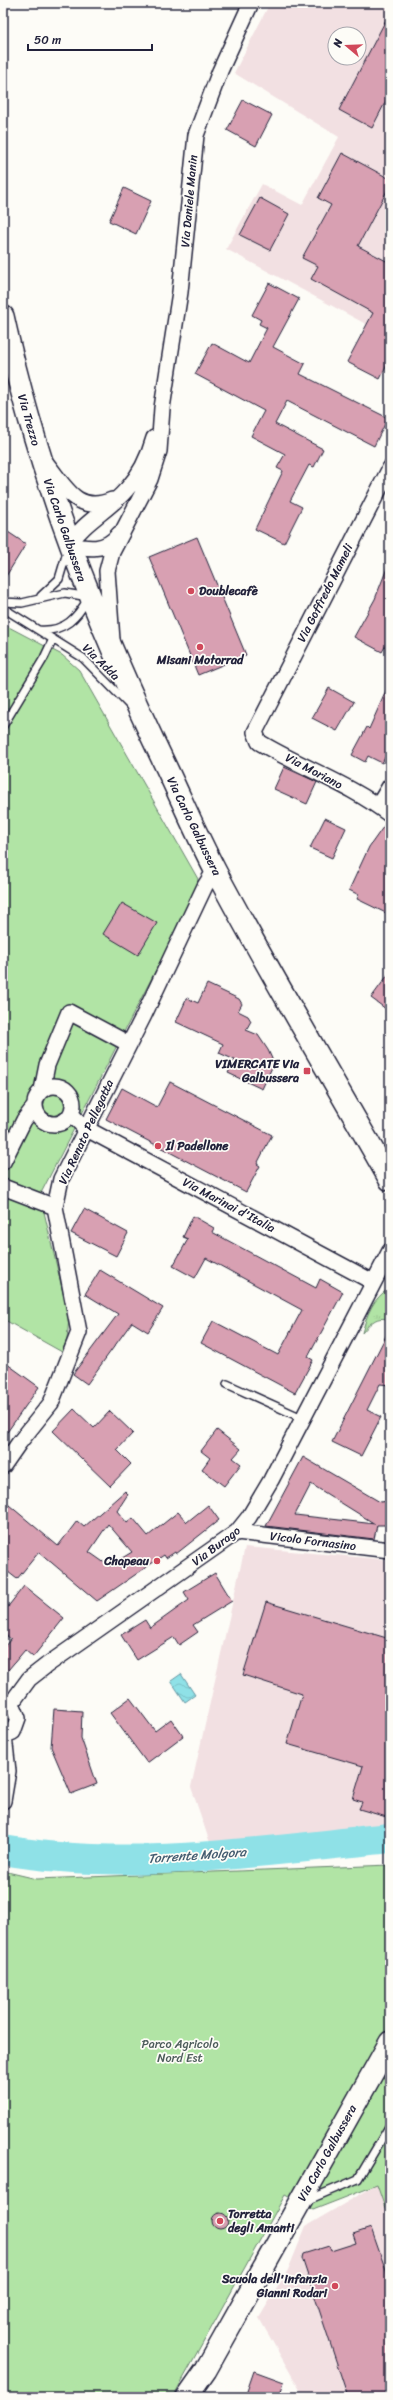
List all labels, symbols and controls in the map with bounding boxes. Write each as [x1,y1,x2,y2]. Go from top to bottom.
scale bar [28,26,152,52]
north arrow [327,26,367,66]
text: 50 m [34,29,61,51]
text: N [327,36,348,51]
street label: Via Daniele Manin [174,153,204,248]
street label: Via Trezzo [11,391,47,449]
street label: Via Carlo Galbussera [37,475,93,586]
street label: Via Goffredo Mameli [291,539,360,646]
place label: Doublecafè [199,580,259,602]
marker: Doublecafè [186,586,196,596]
street label: Via Adda [77,638,125,686]
marker: Misani Motorrad [195,642,205,652]
place label: Misani Motorrad [156,649,245,671]
street label: Via Moriano [281,747,347,795]
street label: Via Carlo Galbussera [160,773,228,880]
place label: VIMERCATE Via Galbussera [215,1053,300,1089]
marker: VIMERCATE Via Galbussera [302,1066,312,1076]
street label: Via Renato Pellegatta [52,1076,120,1188]
place label: Il Padellone [165,1135,229,1157]
marker: Il Padellone [153,1141,163,1151]
street label: Via Marinai d'Italia [179,1171,279,1239]
street label: Via Burago [187,1520,245,1572]
street label: Vicolo Fornasino [269,1525,357,1557]
place label: Chapeau [103,1550,150,1572]
marker: Chapeau [152,1556,162,1566]
water label: Torrente Molgora [147,1840,248,1870]
park label: Parco Agricolo Nord Est [141,2033,219,2069]
street label: Via Carlo Galbussera [291,2100,363,2206]
place label: Torretta degli Amanti [228,2203,295,2239]
marker: Torretta degli Amanti [215,2216,225,2226]
place label: Scuola dell'infanzia Gianni Rodari [221,2268,328,2304]
marker: Scuola dell'infanzia Gianni Rodari [330,2281,340,2291]

